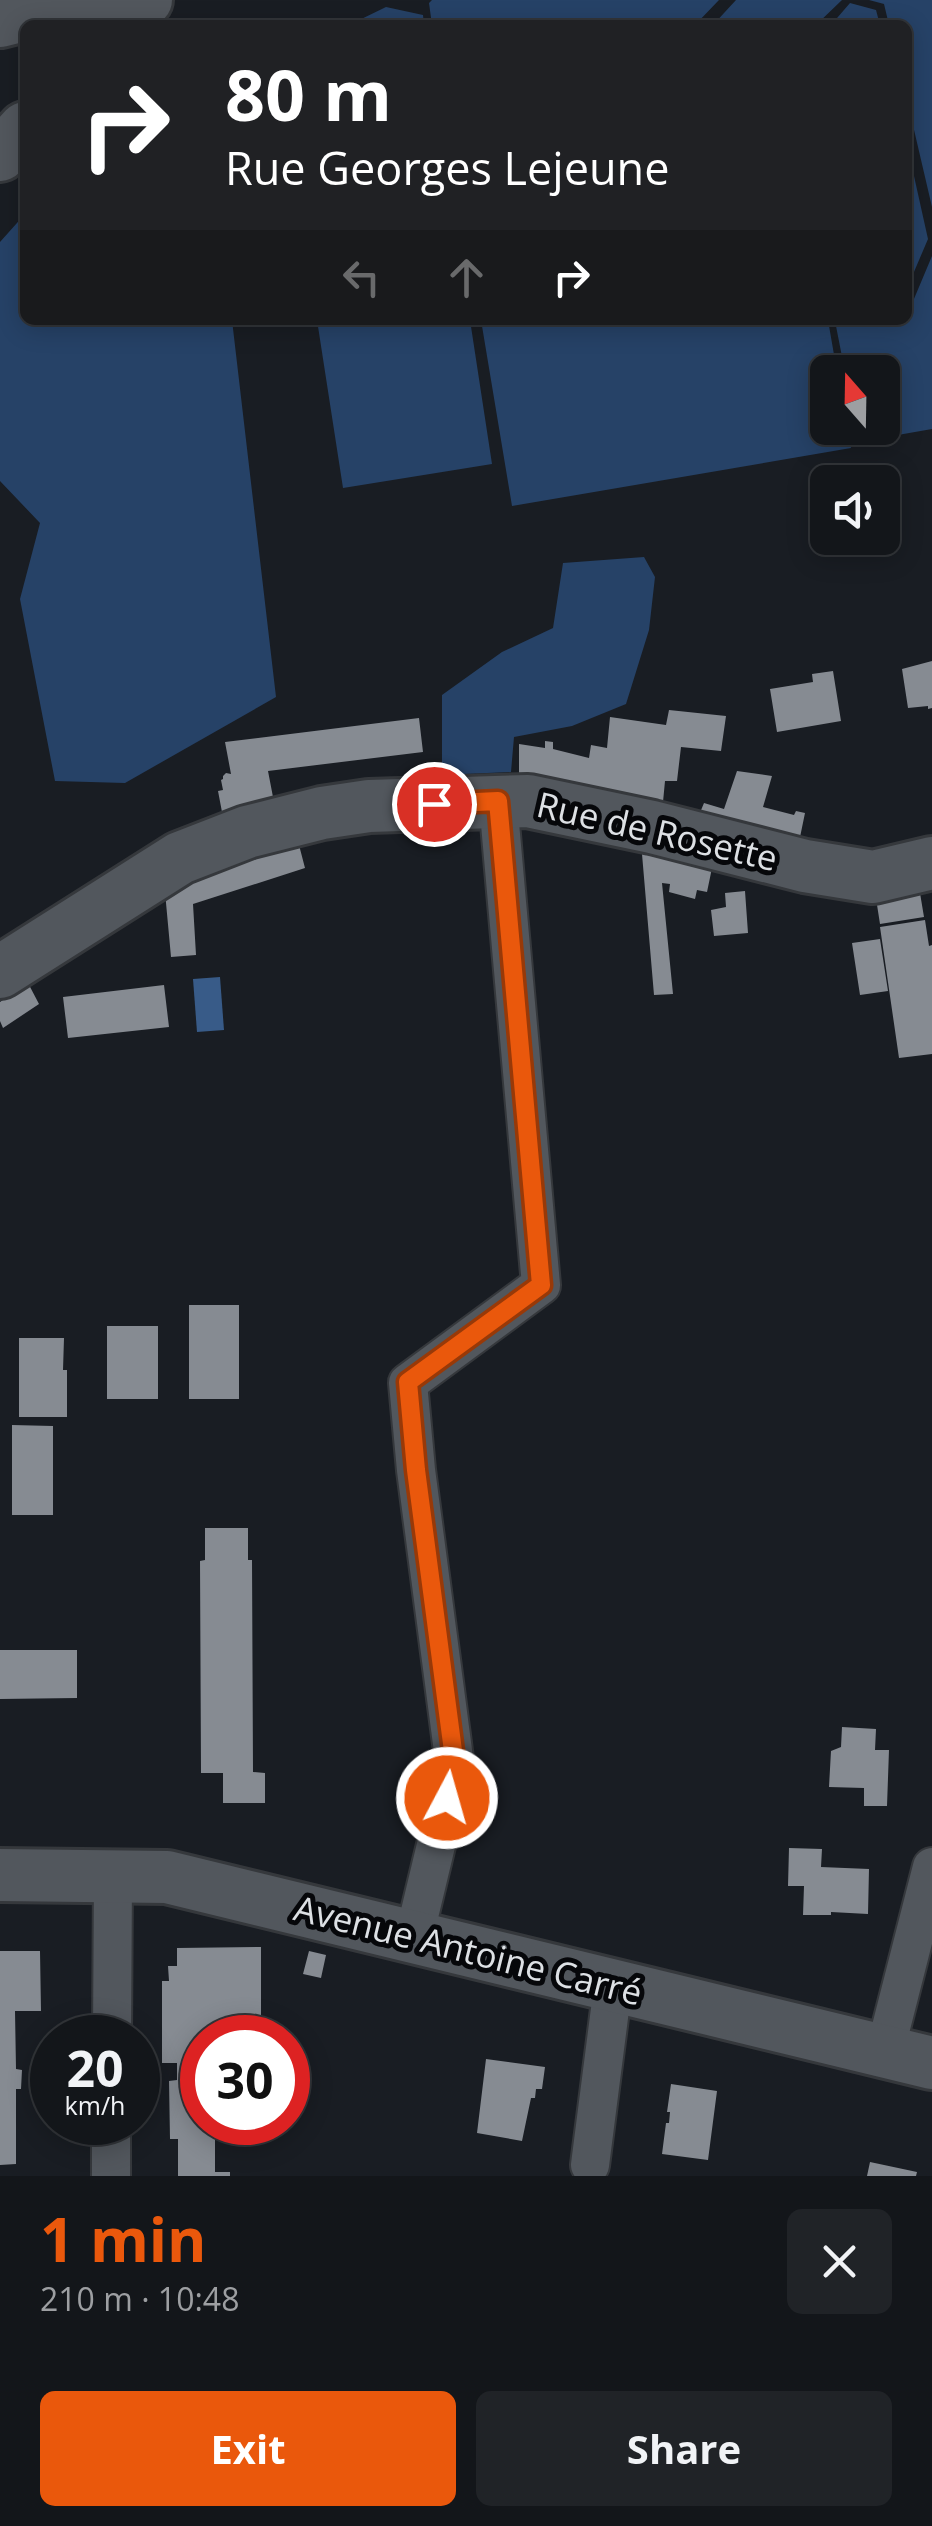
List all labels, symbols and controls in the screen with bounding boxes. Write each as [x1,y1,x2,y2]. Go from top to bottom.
text: 80 m [225,46,392,142]
icon: right [60,60,190,190]
text: Rue Georges Lejeune [225,137,669,198]
icon: left [334,250,389,305]
icon: ahead [439,250,494,305]
icon: right [544,250,599,305]
north arrow [810,355,900,445]
map controls [810,355,900,555]
button: sound [810,465,900,555]
pin [392,762,477,847]
icon: arrive [407,777,462,832]
street label: Rue de Rosette [532,780,782,881]
position arrow [395,1746,499,1850]
street label: Avenue Antoine Carré [290,1884,647,2016]
speed limit sign: 30 [180,2015,310,2145]
text: 20 [66,2034,124,2102]
text: km/h [65,2088,125,2122]
text: 1 min [40,2198,207,2280]
button: close [787,2209,892,2314]
text: 210 m · 10:48 [40,2277,239,2320]
button: Exit [40,2391,456,2506]
button: Share [476,2391,892,2506]

